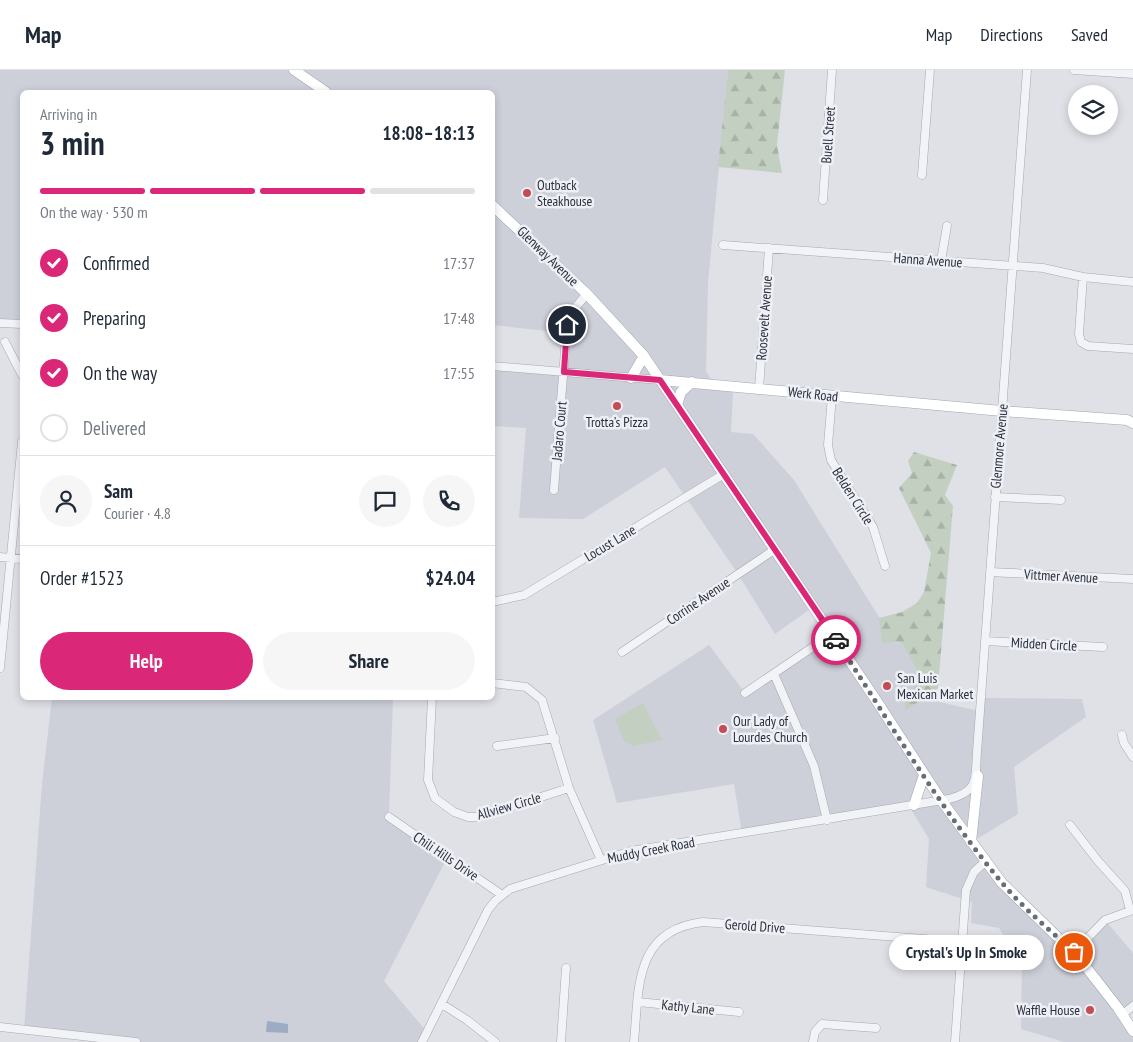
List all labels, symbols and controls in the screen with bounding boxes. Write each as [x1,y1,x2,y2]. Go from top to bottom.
text: Map [25,19,62,50]
text: Map [926,23,952,46]
text: Directions [980,23,1043,46]
text: Saved [1071,23,1108,46]
map controls [1068,85,1118,135]
button: layers [1068,85,1118,135]
text: Arriving in [40,104,97,124]
street label: Buell Street [817,106,839,164]
text: 18:08–18:13 [382,121,475,145]
text: 3 min [40,122,105,164]
place label: Outback Steakhouse [537,176,593,210]
marker: Outback Steakhouse [521,187,533,199]
text: On the way · 530 m [40,202,148,222]
street label: Glenway Avenue [513,222,583,290]
icon: check [40,249,68,277]
street label: Hanna Avenue [893,249,963,271]
text: Confirmed [83,251,150,275]
text: 17:37 [443,253,475,273]
street label: Roosevelt Avenue [752,275,776,361]
icon: check [40,304,68,332]
pin [546,304,588,346]
text: Preparing [83,306,146,330]
text: 17:48 [443,308,475,328]
icon: home [553,311,581,339]
icon: check [40,359,68,387]
text: On the way [83,361,157,385]
text: 17:55 [443,363,475,383]
street label: Werk Road [787,382,839,406]
street label: Jadaro Court [547,400,571,462]
marker: Trotta’s Pizza [611,400,623,412]
street label: Glenmore Avenue [986,403,1012,489]
place label: Trotta’s Pizza [586,413,648,431]
text: Delivered [83,416,146,440]
street label: Belden Circle [828,464,878,528]
button: person [40,475,92,527]
button: chat [359,475,411,527]
button: phone [423,475,475,527]
text: Sam [104,479,133,503]
text: Courier · 4.8 [104,503,171,523]
street label: Locust Lane [581,520,639,565]
street label: Vittmer Avenue [1023,565,1099,587]
text: Order #1523 [40,566,124,590]
text: $24.04 [426,566,475,590]
street label: Corrine Avenue [663,573,733,629]
courier [811,615,861,665]
icon: car [822,626,850,654]
button: Help [40,632,253,690]
button: Share [263,632,475,690]
street label: Midden Circle [1010,633,1078,655]
place label: San Luis Mexican Market [897,669,973,703]
marker: San Luis Mexican Market [881,680,893,692]
place label: Our Lady of Lourdes Church [733,712,807,746]
marker: Our Lady of Lourdes Church [717,723,729,735]
street label: Allview Circle [475,788,543,824]
street label: Chili Hills Drive [410,828,482,885]
street label: Muddy Creek Road [606,833,696,867]
street label: Gerold Drive [724,915,786,937]
pin [1053,931,1095,973]
callout: Crystal's Up In Smoke [889,934,1044,970]
icon: bag [1060,938,1088,966]
text: Crystal's Up In Smoke [906,942,1027,962]
street label: Kathy Lane [661,995,716,1019]
place label: Waffle House [1016,1001,1080,1019]
marker: Waffle House [1084,1004,1096,1016]

